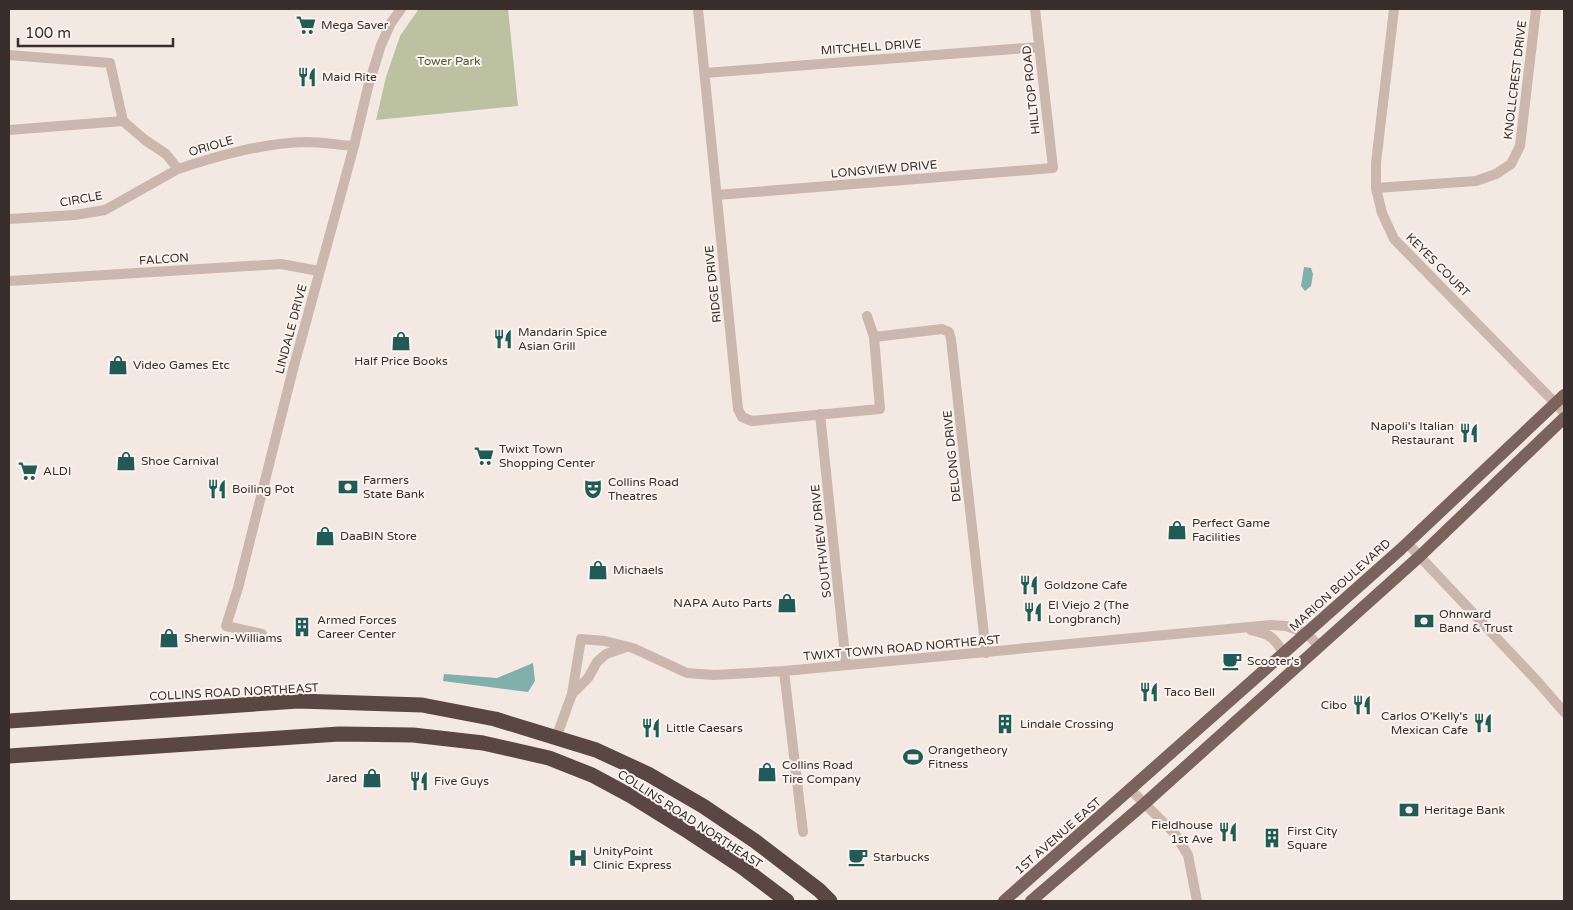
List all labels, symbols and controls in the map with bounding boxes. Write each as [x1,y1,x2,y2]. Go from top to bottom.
supermarket icon: Mega Saver [295,14,317,36]
scale bar [18,15,172,47]
place label: Mega Saver [321,18,389,32]
street label: KNOLLCREST DRIVE [1501,19,1529,140]
text: 100 m [25,24,71,42]
street label: MITCHELL DRIVE [820,36,922,58]
street label: HILLTOP ROAD [1019,45,1043,135]
park label: Tower Park [417,54,481,68]
restaurant icon: Maid Rite [296,66,318,88]
place label: Maid Rite [322,70,377,84]
street label: ORIOLE [187,133,235,159]
street label: LONGVIEW DRIVE [830,157,938,181]
street label: CIRCLE [59,188,104,210]
street label: KEYES COURT [1403,230,1473,300]
street label: RIDGE DRIVE [702,244,724,323]
street label: FALCON [139,250,189,268]
street label: LINDALE DRIVE [272,282,310,375]
place label: Mandarin Spice Asian Grill [518,325,607,353]
restaurant icon: Mandarin Spice Asian Grill [492,328,514,350]
shop icon: Half Price Books [390,330,412,352]
shop icon: Video Games Etc [107,354,129,376]
place label: Half Price Books [354,354,448,368]
place label: Video Games Etc [133,358,230,372]
street label: DELONG DRIVE [940,409,964,503]
place label: Napoli's Italian Restaurant [1371,419,1454,447]
restaurant icon: Napoli's Italian Restaurant [1458,422,1480,444]
place label: Twixt Town Shopping Center [499,442,595,470]
supermarket icon: Twixt Town Shopping Center [473,445,495,467]
shop icon: Shoe Carnival [115,450,137,472]
place label: Shoe Carnival [141,454,219,468]
supermarket icon: ALDI [17,460,39,482]
place label: ALDI [43,464,71,478]
place label: Farmers State Bank [363,473,425,501]
place label: Collins Road Theatres [608,475,679,503]
bank icon: Farmers State Bank [337,476,359,498]
restaurant icon: Boiling Pot [206,478,228,500]
theatre icon: Collins Road Theatres [582,478,604,500]
place label: Boiling Pot [232,482,295,496]
street label: SOUTHVIEW DRIVE [808,483,834,599]
place label: Perfect Game Facilities [1192,516,1270,544]
shop icon: Perfect Game Facilities [1166,519,1188,541]
shop icon: DaaBIN Store [314,525,336,547]
place label: DaaBIN Store [340,529,417,543]
street label: MARION BOULEVARD [1287,536,1393,634]
shop icon: Michaels [587,559,609,581]
place label: Michaels [613,563,664,577]
restaurant icon: Goldzone Cafe [1018,574,1040,596]
place label: Goldzone Cafe [1044,578,1128,592]
shop icon: NAPA Auto Parts [776,592,798,614]
place label: NAPA Auto Parts [673,596,772,610]
place label: El Viejo 2 (The Longbranch) [1048,598,1129,626]
restaurant icon: El Viejo 2 (The Longbranch) [1022,601,1044,623]
place label: Ohnward Band & Trust [1439,607,1513,635]
bank icon: Ohnward Band & Trust [1413,610,1435,632]
place label: Armed Forces Career Center [317,613,397,641]
building icon: Armed Forces Career Center [291,616,313,638]
shop icon: Sherwin-Williams [158,627,180,649]
place label: Sherwin-Williams [184,631,282,645]
street label: TWIXT TOWN ROAD NORTHEAST [803,632,1002,664]
cafe icon: Scooter's [1221,650,1243,672]
place label: Scooter's [1247,654,1300,668]
street label: COLLINS ROAD NORTHEAST [149,681,320,703]
restaurant icon: Taco Bell [1138,681,1160,703]
place label: Taco Bell [1164,685,1215,699]
restaurant icon: Cibo [1351,694,1373,716]
place label: Cibo [1321,698,1347,712]
place label: Carlos O'Kelly's Mexican Cafe [1381,709,1468,737]
restaurant icon: Carlos O'Kelly's Mexican Cafe [1472,712,1494,734]
building icon: Lindale Crossing [994,713,1016,735]
restaurant icon: Little Caesars [640,717,662,739]
place label: Lindale Crossing [1020,717,1114,731]
place label: Little Caesars [666,721,743,735]
place label: Orangetheory Fitness [928,743,1008,771]
sports icon: Orangetheory Fitness [902,746,924,768]
place label: Collins Road Tire Company [782,758,861,786]
shop icon: Collins Road Tire Company [756,761,778,783]
shop icon: Jared [361,767,383,789]
street label: COLLINS ROAD NORTHEAST [615,767,766,871]
restaurant icon: Five Guys [408,770,430,792]
place label: Jared [326,771,357,785]
place label: Five Guys [434,774,489,788]
street label: 1ST AVENUE EAST [1012,794,1105,877]
bank icon: Heritage Bank [1398,799,1420,821]
place label: Heritage Bank [1424,803,1505,817]
place label: Fieldhouse 1st Ave [1151,818,1213,846]
restaurant icon: Fieldhouse 1st Ave [1217,821,1239,843]
place label: First City Square [1287,824,1338,852]
building icon: First City Square [1261,827,1283,849]
place label: UnityPoint Clinic Express [593,844,672,872]
cafe icon: Starbucks [847,846,869,868]
hospital icon: UnityPoint Clinic Express [567,847,589,869]
place label: Starbucks [873,850,930,864]

